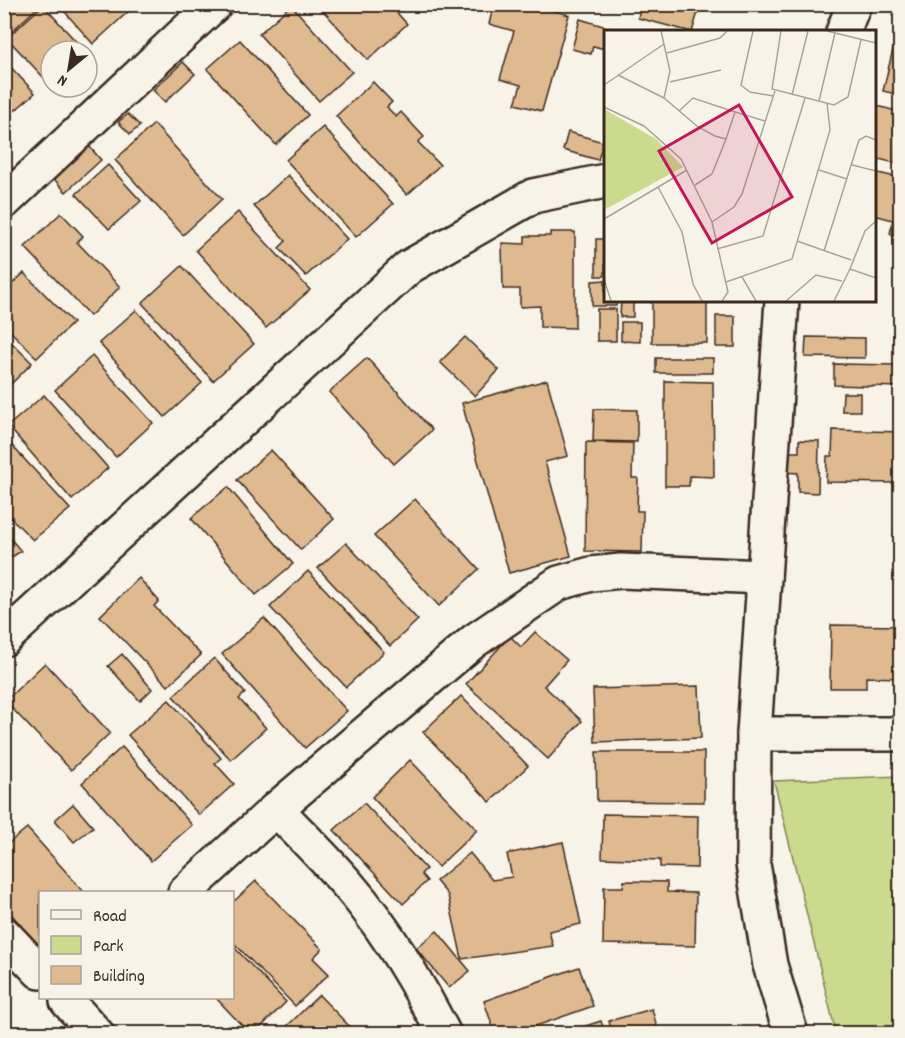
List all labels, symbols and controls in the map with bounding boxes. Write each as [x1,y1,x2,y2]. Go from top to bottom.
inset map [604,30,875,302]
north arrow [39,39,99,99]
text: N [53,68,72,92]
legend [39,891,234,999]
text: Road [93,905,127,930]
text: Park [93,935,124,960]
text: Building [93,965,145,990]

